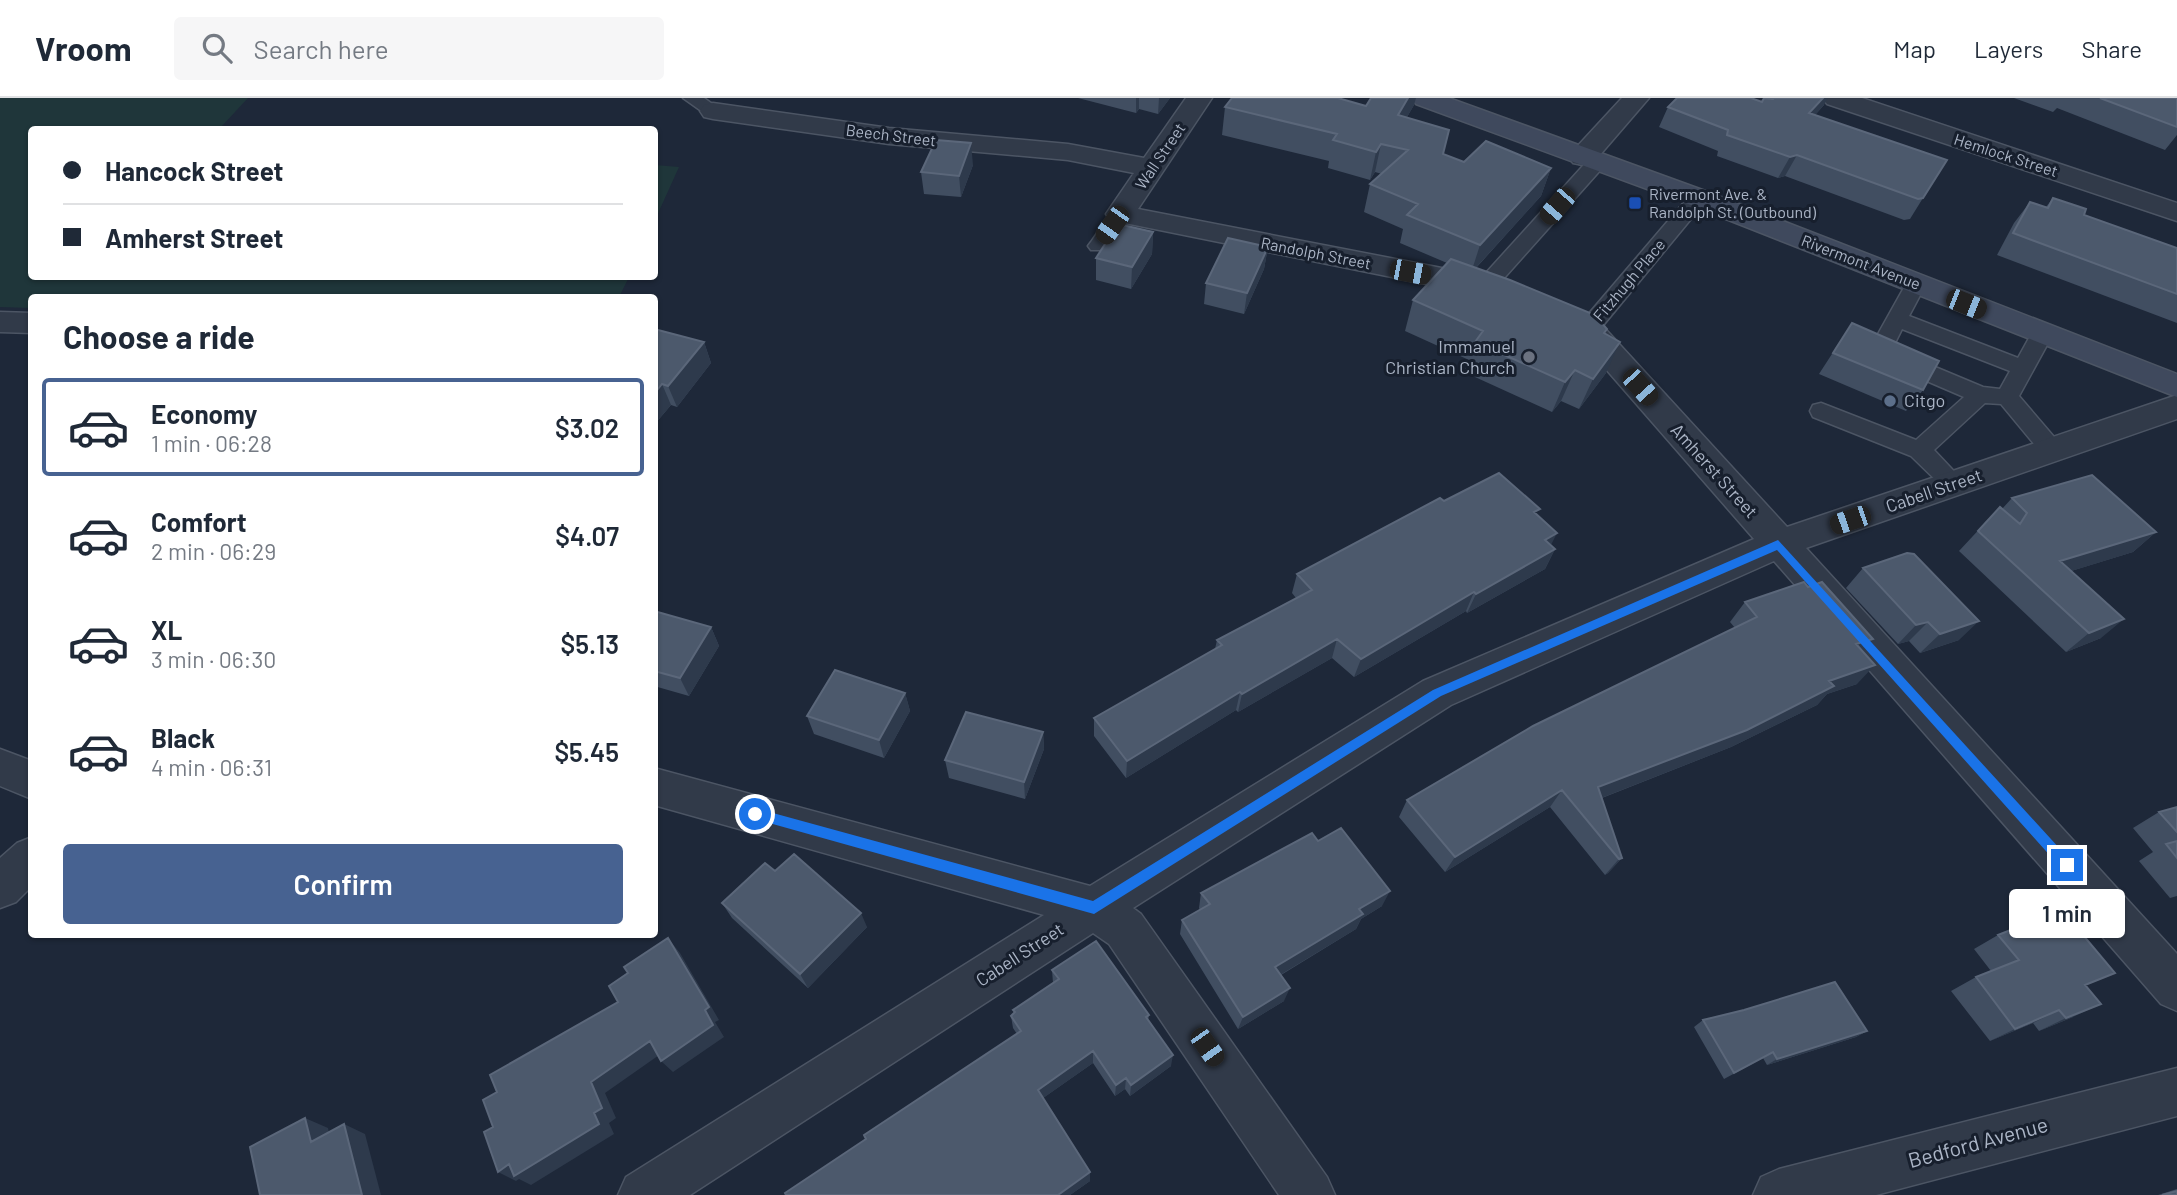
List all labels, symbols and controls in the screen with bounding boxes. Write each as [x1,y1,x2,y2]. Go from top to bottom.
search box [174,17,664,80]
text: Vroom [35,28,132,68]
icon: search [198,29,236,67]
text: Search here [254,33,389,64]
text: Map [1893,34,1936,63]
text: Layers [1974,34,2043,63]
text: Share [2081,34,2142,63]
street label: Wall Street [1131,119,1189,192]
street label: Beech Street [845,120,937,149]
street label: Hemlock Street [1952,129,2060,180]
text: Hancock Street [105,155,283,186]
car [1536,183,1579,229]
place label: Rivermont Ave. & Randolph St. (Outbound) [1649,184,1817,221]
marker: Rivermont Ave. & Randolph St. (Outbound) [1627,195,1643,211]
car [1092,202,1133,248]
text: Amherst Street [105,222,283,253]
street label: Rivermont Avenue [1799,230,1923,293]
street label: Randolph Street [1259,233,1373,273]
street label: Fitzhugh Place [1589,235,1669,325]
car [1388,258,1433,286]
car [1943,286,1990,322]
text: Choose a ride [63,317,255,355]
place label: Immanuel Christian Church [1385,335,1515,378]
marker: Immanuel Christian Church [1521,349,1537,365]
car [1619,364,1662,410]
place label: Citgo [1904,389,1945,411]
marker: Citgo [1882,393,1898,409]
icon: car [67,396,130,459]
text: Economy [151,398,257,429]
text: $3.02 [555,412,619,443]
street label: Amherst Street [1667,419,1763,522]
text: 1 min · 06:28 [151,429,272,457]
street label: Cabell Street [1883,463,1985,517]
car [1827,503,1874,537]
icon: car [67,504,130,567]
text: Comfort [151,506,247,537]
text: $4.07 [555,520,619,551]
text: 2 min · 06:29 [151,537,276,565]
icon: car [67,612,130,675]
text: XL [151,614,182,645]
text: $5.13 [560,628,619,659]
text: 3 min · 06:30 [151,645,276,673]
icon: car [67,720,130,783]
text: Black [151,722,215,753]
text: $5.45 [554,736,619,767]
text: 4 min · 06:31 [151,753,272,781]
route start [739,798,771,830]
button: Confirm [63,844,623,924]
route end [2051,849,2083,881]
callout: 1 min [2009,890,2125,938]
text: 1 min [2042,899,2092,927]
street label: Cabell Street [971,918,1068,991]
car [1187,1024,1228,1070]
street label: Bedford Avenue [1905,1111,2050,1172]

